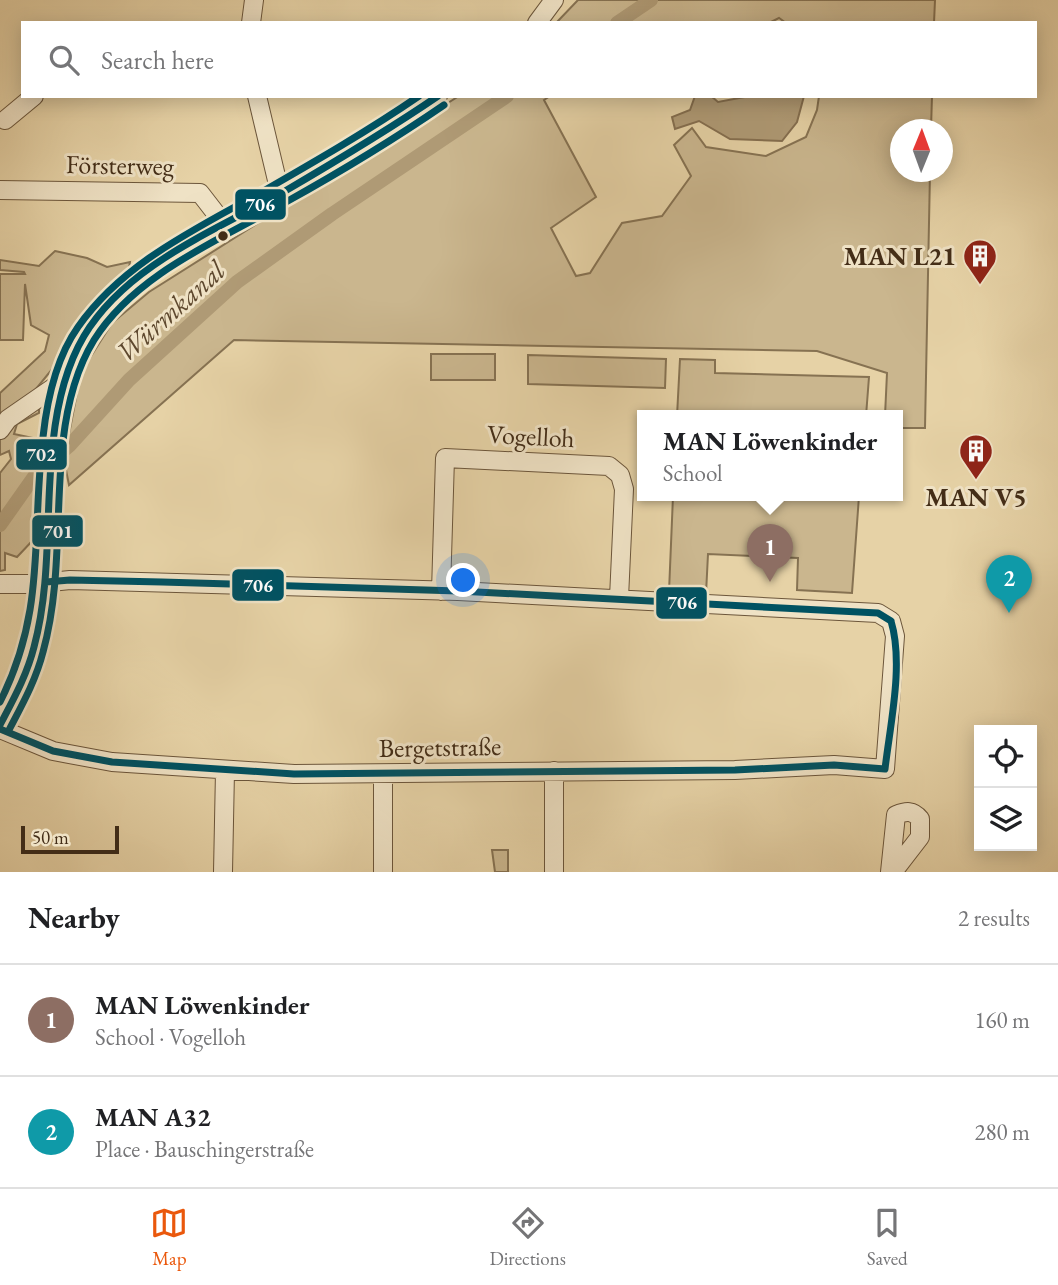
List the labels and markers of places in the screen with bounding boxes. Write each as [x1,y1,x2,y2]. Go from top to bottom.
unlabelled marker [216,229,230,243]
building icon: MAN L21 [961,237,999,286]
place label: MAN L21 [844,239,956,273]
building icon: MAN V5 [957,432,995,481]
place label: MAN V5 [925,480,1027,514]
pin: 1 [747,524,793,582]
pin: 2 [986,555,1032,613]

